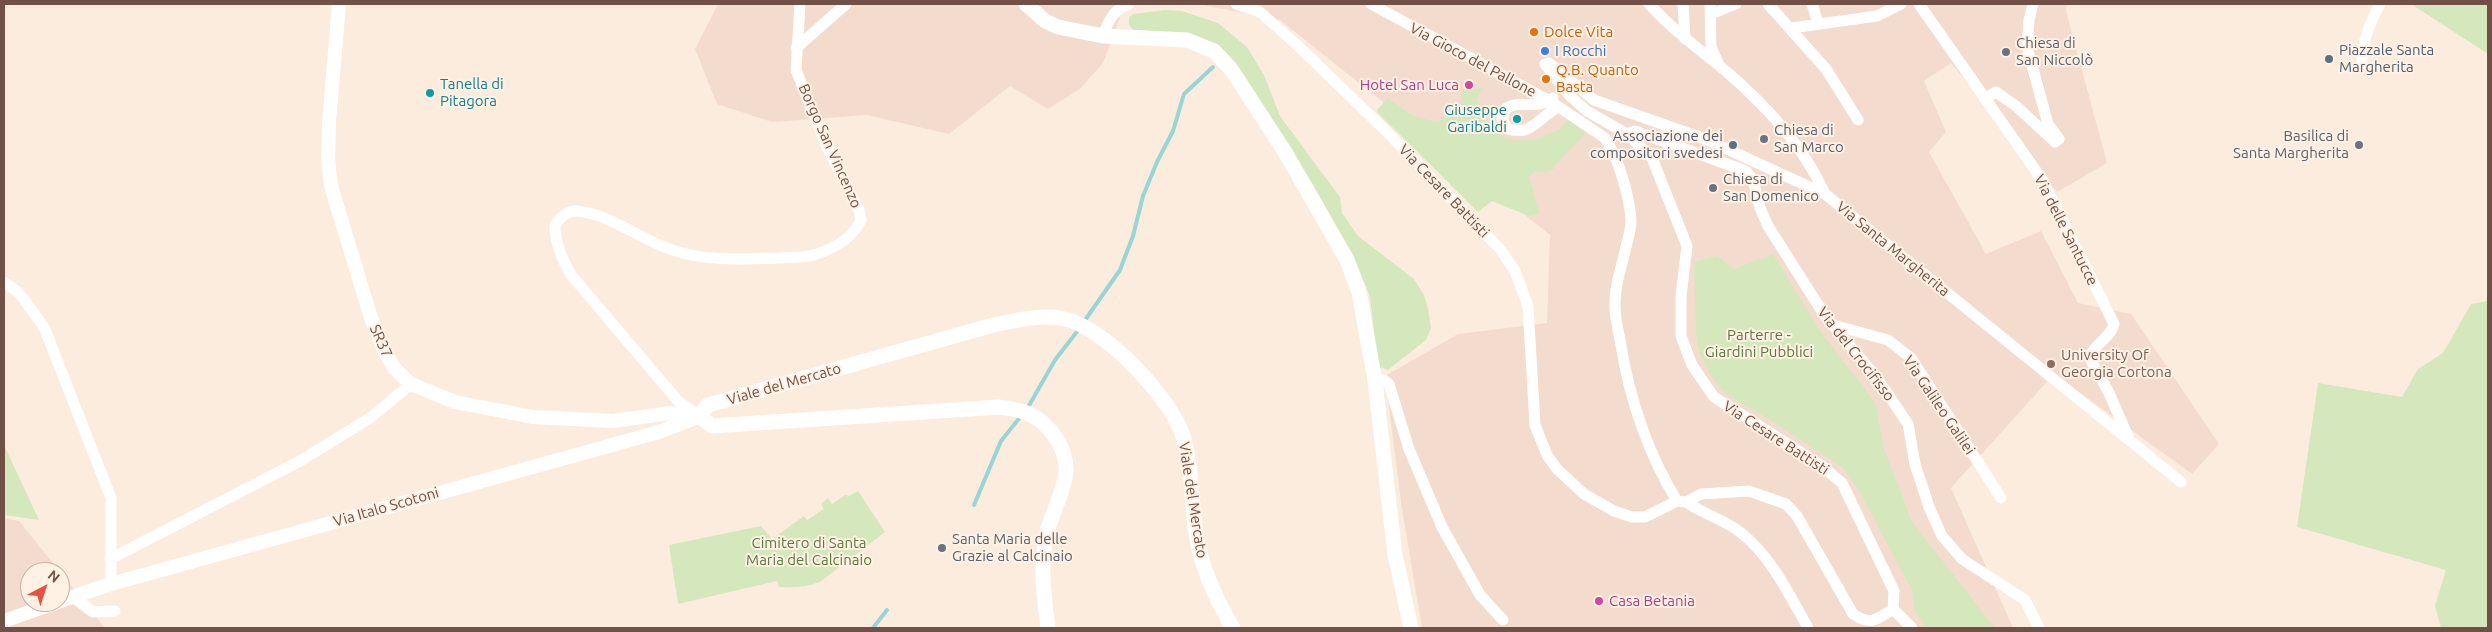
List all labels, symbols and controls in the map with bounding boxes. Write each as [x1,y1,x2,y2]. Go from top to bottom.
street label: Via Gioco del Pallone [1407,19,1539,101]
place label: Dolce Vita [1544,23,1613,41]
marker: Dolce Vita [1528,26,1540,38]
place label: Chiesa di San Niccolò [2016,34,2093,69]
place label: Piazzale Santa Margherita [2339,41,2434,76]
place label: I Rocchi [1555,42,1606,60]
marker: I Rocchi [1539,45,1551,57]
marker: Chiesa di San Niccolò [2000,46,2012,58]
marker: Piazzale Santa Margherita [2323,53,2335,65]
place label: Q.B. Quanto Basta [1556,61,1639,96]
marker: Q.B. Quanto Basta [1540,73,1552,85]
place label: Tanella di Pitagora [440,75,504,110]
place label: Hotel San Luca [1360,76,1459,94]
marker: Hotel San Luca [1463,79,1475,91]
street label: Borgo San Vincenzo [795,81,865,211]
marker: Tanella di Pitagora [424,87,436,99]
place label: Giuseppe Garibaldi [1444,101,1507,136]
marker: Giuseppe Garibaldi [1511,113,1523,125]
place label: Chiesa di San Marco [1774,121,1844,156]
place label: Associazione dei compositori svedesi [1590,127,1723,162]
place label: Basilica di Santa Margherita [2233,127,2349,162]
marker: Chiesa di San Marco [1758,133,1770,145]
marker: Associazione dei compositori svedesi [1727,139,1739,151]
marker: Basilica di Santa Margherita [2353,139,2365,151]
street label: Via Cesare Battisti [1395,141,1493,241]
place label: Chiesa di San Domenico [1723,170,1819,205]
street label: Via delle Santucce [2030,171,2102,289]
marker: Chiesa di San Domenico [1707,182,1719,194]
street label: Via Santa Margherita [1833,198,1953,300]
street label: Via del Crocifisso [1814,303,1898,405]
street label: SR37 [366,322,396,360]
park label: Parterre - Giardini Pubblici [1705,326,1813,361]
place label: University Of Georgia Cortona [2061,346,2172,381]
street label: Via Galileo Galilei [1899,352,1979,458]
marker: University Of Georgia Cortona [2045,358,2057,370]
street label: Viale del Mercato [725,359,843,409]
street label: Via Cesare Battisti [1720,397,1832,479]
street label: Viale del Mercato [1175,440,1211,560]
street label: Via Italo Scotoni [331,483,441,531]
place label: Santa Maria delle Grazie al Calcinaio [952,530,1073,565]
park label: Cimitero di Santa Maria del Calcinaio [746,534,872,569]
marker: Santa Maria delle Grazie al Calcinaio [936,542,948,554]
north arrow [20,562,70,612]
text: N [45,567,63,586]
place label: Casa Betania [1609,592,1695,610]
marker: Casa Betania [1593,595,1605,607]

